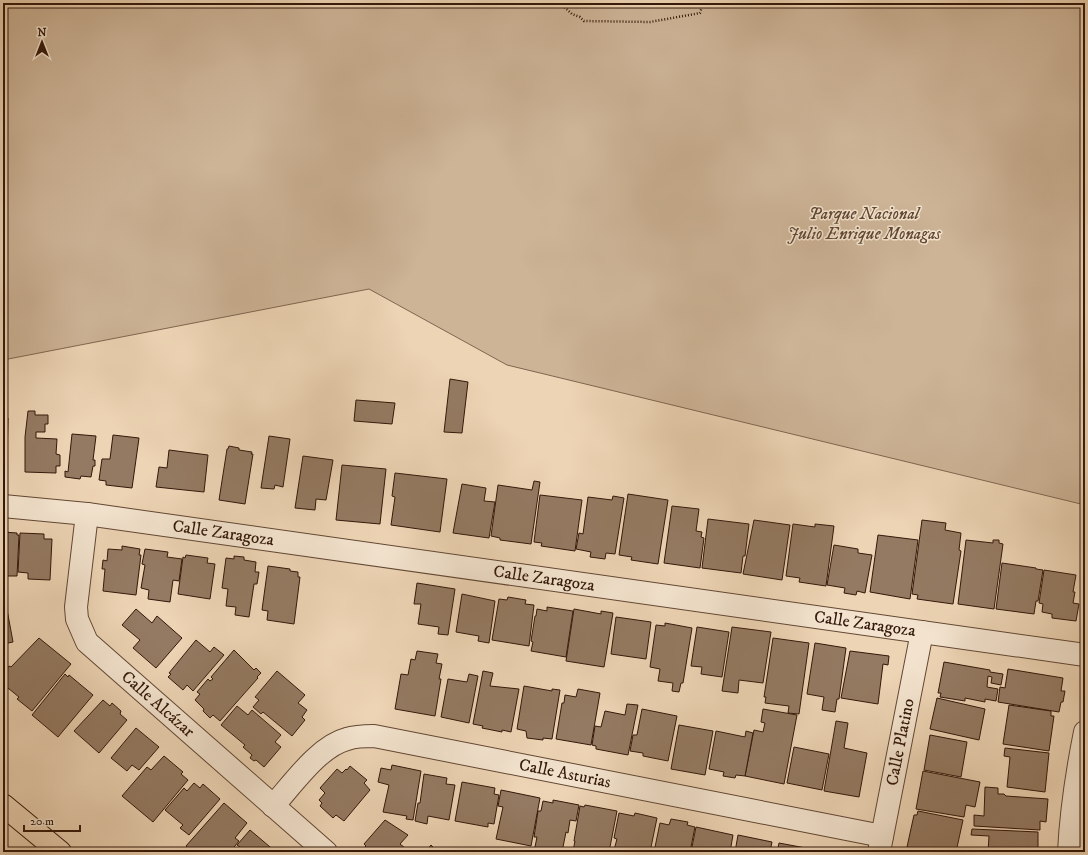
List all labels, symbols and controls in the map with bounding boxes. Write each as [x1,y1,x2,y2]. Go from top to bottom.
north arrow [22,22,62,62]
text: N [37,26,47,40]
park label: Parque Nacional Julio Enrique Monagas [787,203,941,245]
street label: Calle Zaragoza [171,515,276,551]
street label: Calle Zaragoza [492,561,597,597]
street label: Calle Zaragoza [813,606,918,642]
street label: Calle Alcázar [116,666,200,743]
street label: Calle Platino [881,697,920,788]
street label: Calle Asturias [517,754,613,793]
scale bar [24,807,80,833]
text: 20 m [30,814,54,829]

